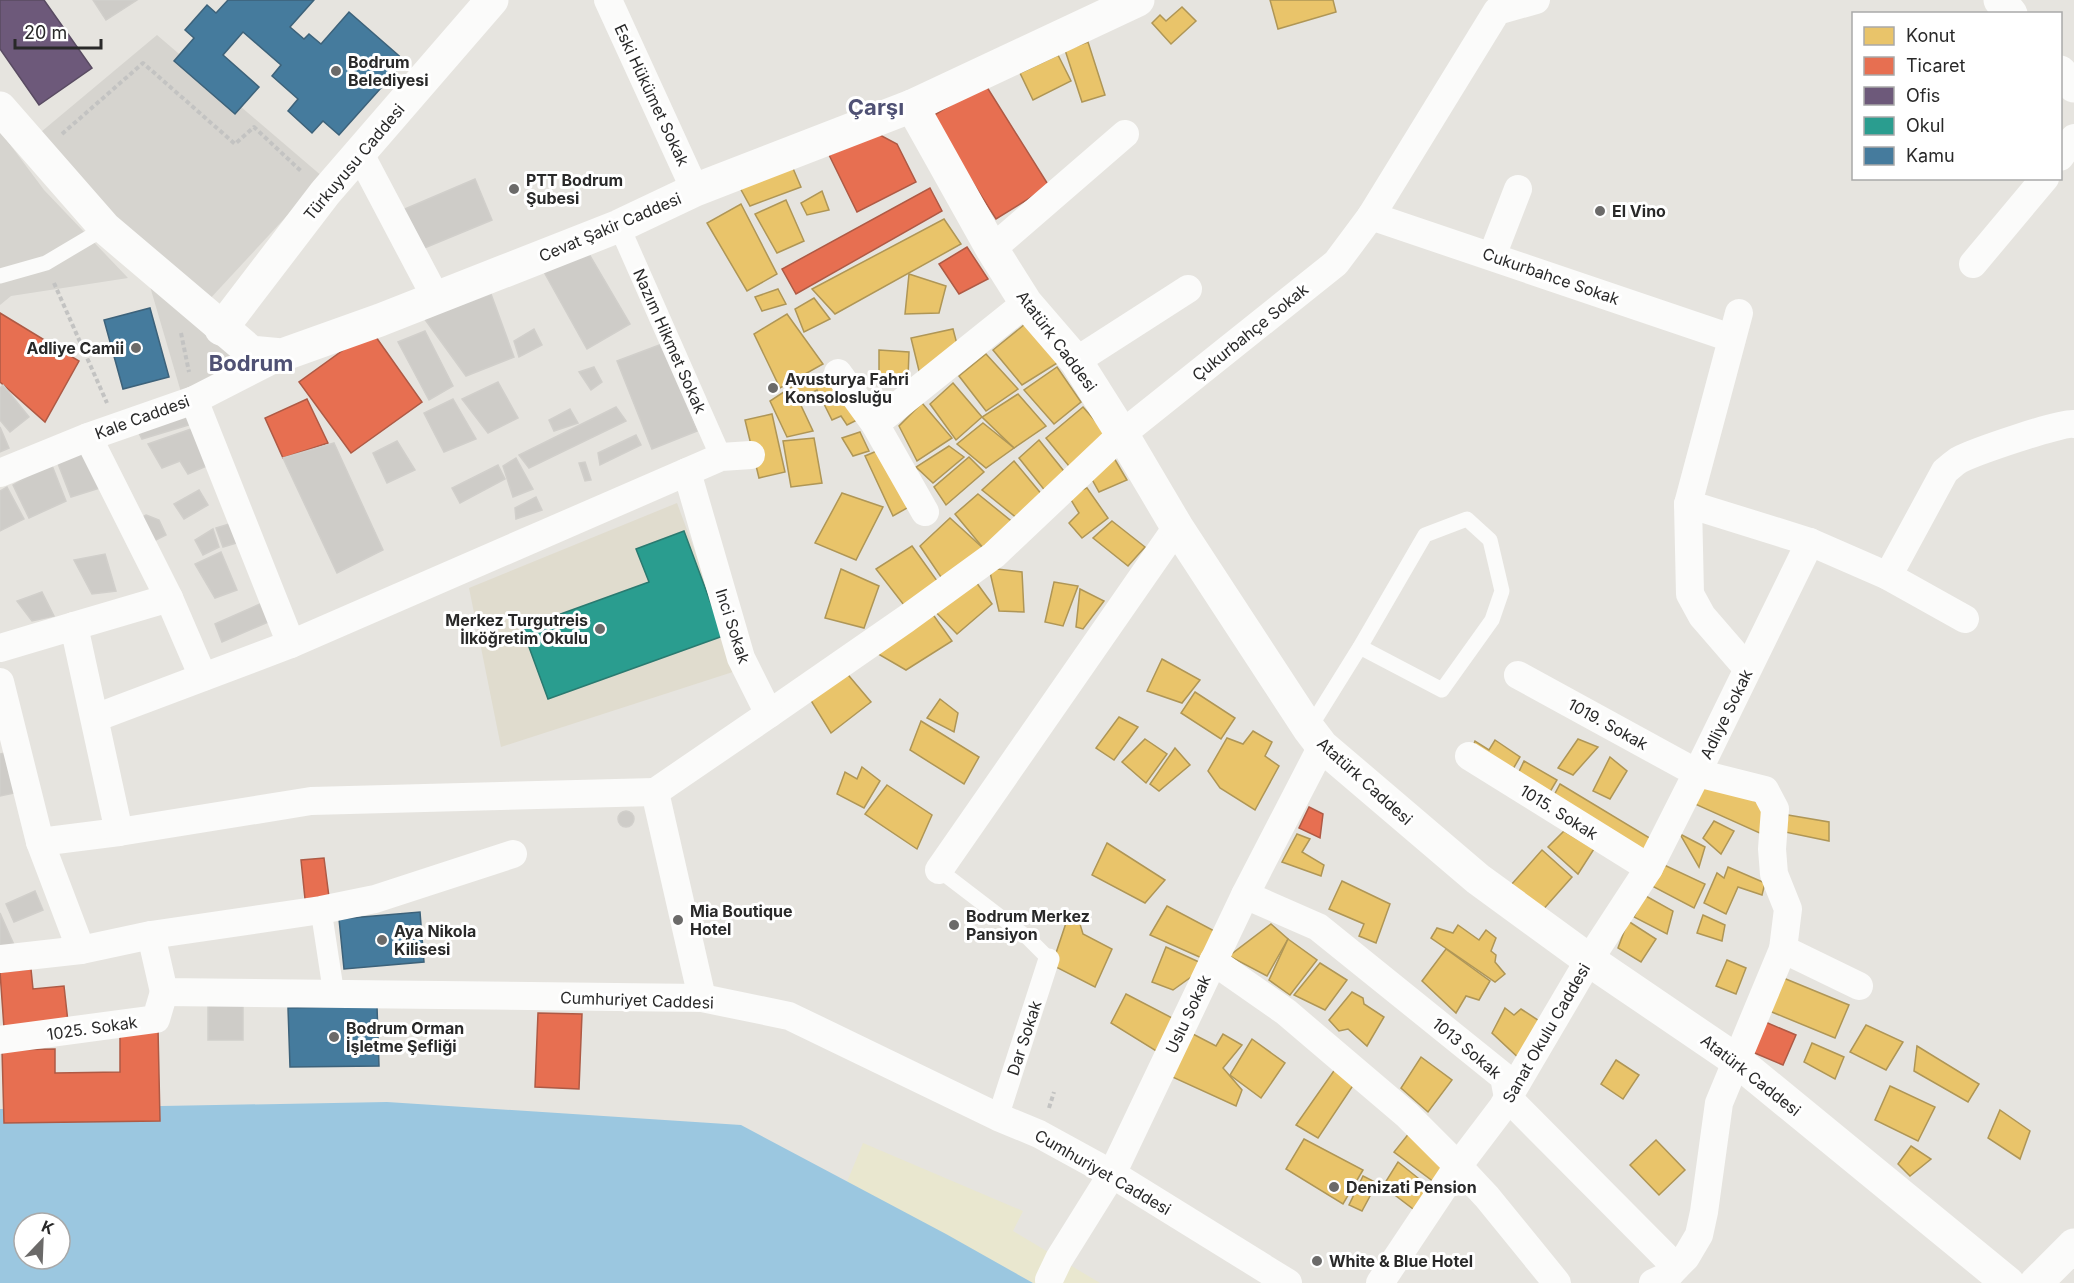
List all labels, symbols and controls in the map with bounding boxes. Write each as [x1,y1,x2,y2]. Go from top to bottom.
scale bar [15,12,100,50]
legend [1852,12,2062,180]
street label: Eski Hükümet Sokak [610,21,694,169]
text: 20 m [24,22,67,43]
text: Konut [1906,25,1955,46]
place label: Bodrum Belediyesi [348,52,429,90]
text: Ticaret [1906,55,1966,76]
marker: Bodrum Belediyesi [329,64,343,78]
text: Ofis [1906,85,1940,106]
district label: Çarşı [848,94,904,120]
street label: Türkuyusu Caddesi [299,100,409,224]
text: Okul [1906,115,1945,136]
text: Kamu [1906,145,1955,166]
place label: PTT Bodrum Şubesi [526,170,623,208]
marker: PTT Bodrum Şubesi [507,182,521,196]
street label: Cevat Şakir Caddesi [536,188,684,266]
place label: El Vino [1612,201,1666,221]
marker: El Vino [1593,204,1607,218]
street label: Cukurbahce Sokak [1480,243,1622,309]
street label: Nazım Hikmet Sokak [629,266,711,417]
street label: Çukurbahçe Sokak [1188,279,1312,385]
street label: Atatürk Caddesi [1013,287,1101,395]
place label: Adliye Camii [27,338,124,358]
marker: Adliye Camii [129,341,143,355]
district label: Bodrum [209,350,293,376]
place label: Avusturya Fahri Konsolosluğu [785,369,909,407]
marker: Avusturya Fahri Konsolosluğu [766,381,780,395]
street label: Kale Caddesi [92,391,192,443]
street label: Inci Sokak [711,586,755,666]
place label: Merkez Turgutreis İlköğretim Okulu [445,610,588,648]
marker: Merkez Turgutreis İlköğretim Okulu [593,622,607,636]
street label: Adliye Sokak [1696,666,1756,762]
street label: 1019. Sokak [1565,694,1652,754]
street label: Atatürk Caddesi [1313,733,1417,829]
street label: 1015. Sokak [1516,780,1602,844]
place label: Mia Boutique Hotel [690,901,792,939]
place label: Bodrum Merkez Pansiyon [966,906,1090,944]
marker: Mia Boutique Hotel [671,913,685,927]
marker: Bodrum Merkez Pansiyon [947,918,961,932]
place label: Aya Nikola Kilisesi [394,921,476,959]
marker: Aya Nikola Kilisesi [375,933,389,947]
street label: Sanat Okulu Caddesi [1498,960,1594,1106]
street label: Uslu Sokak [1161,971,1215,1057]
street label: Cumhuriyet Caddesi [560,987,714,1013]
street label: Dar Sokak [1003,998,1046,1078]
street label: 1025. Sokak [45,1012,139,1044]
street label: 1013 Sokak [1428,1013,1506,1083]
place label: Bodrum Orman İşletme Şefliği [346,1018,464,1056]
marker: Bodrum Orman İşletme Şefliği [327,1030,341,1044]
street label: Atatürk Caddesi [1697,1030,1805,1120]
street label: Cumhuriyet Caddesi [1031,1125,1175,1219]
place label: Denizati Pension [1346,1177,1477,1197]
marker: Denizati Pension [1327,1180,1341,1194]
north arrow [12,1211,72,1271]
text: K [39,1216,58,1239]
place label: White & Blue Hotel [1329,1251,1473,1271]
marker: White & Blue Hotel [1310,1254,1324,1268]

